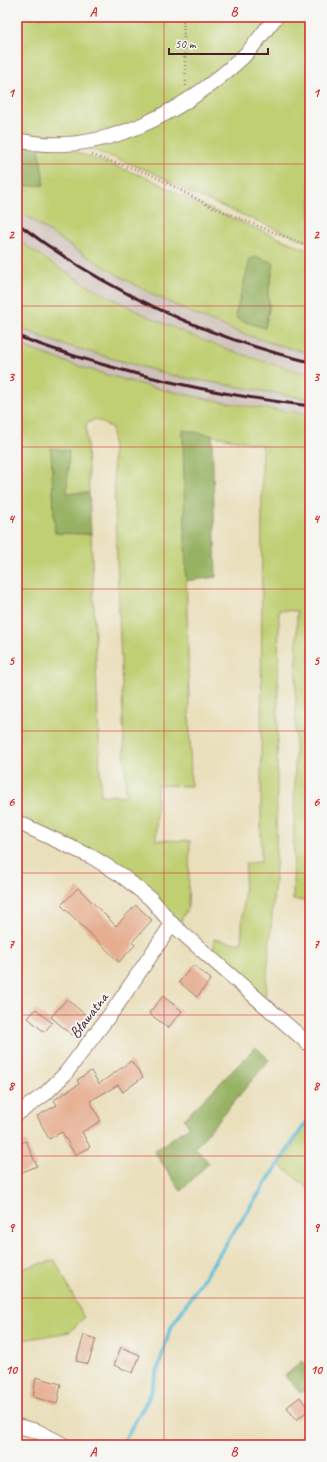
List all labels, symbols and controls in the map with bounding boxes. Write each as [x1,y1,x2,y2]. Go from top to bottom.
text: A [90,4,98,20]
text: B [231,4,239,20]
scale bar [169,30,268,56]
text: 50 m [175,36,197,52]
text: 1 [8,85,16,101]
text: 1 [313,85,321,101]
text: 2 [8,227,15,243]
text: 2 [313,227,320,243]
text: 3 [8,369,15,385]
text: 3 [313,369,320,385]
text: 4 [8,511,16,527]
text: 4 [313,511,321,527]
text: 5 [8,653,15,669]
text: 5 [313,653,320,669]
text: 6 [8,794,15,810]
text: 6 [313,794,320,810]
text: 7 [8,936,15,952]
text: 7 [313,936,320,952]
street label: Bławatna [65,987,113,1043]
text: 8 [8,1078,16,1094]
text: 8 [313,1078,321,1094]
text: 9 [8,1220,15,1236]
text: 9 [313,1220,320,1236]
text: 10 [5,1362,18,1378]
text: 10 [310,1362,323,1378]
text: A [90,1444,98,1460]
text: B [231,1444,239,1460]

